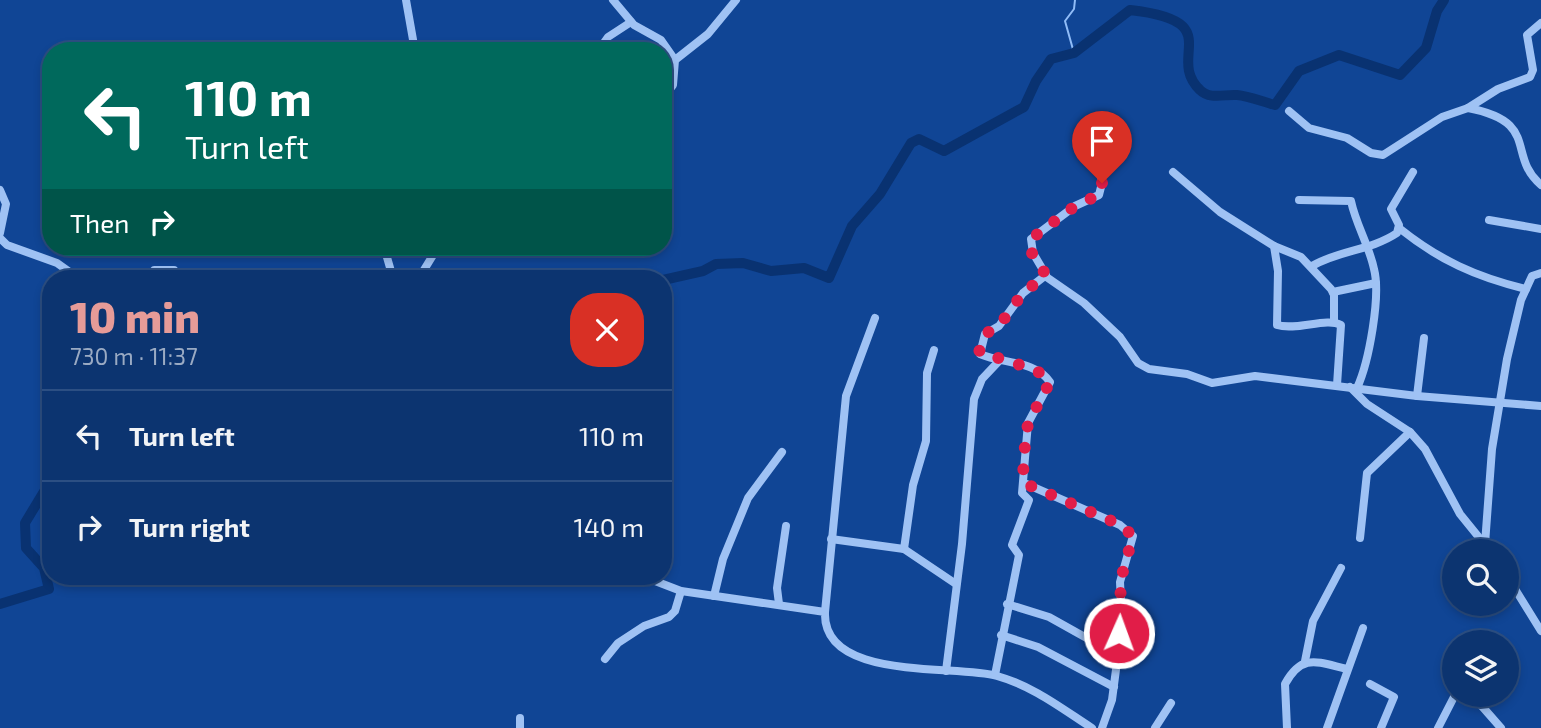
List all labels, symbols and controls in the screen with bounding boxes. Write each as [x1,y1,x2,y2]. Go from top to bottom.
text: 110 m [185,67,312,126]
icon: left [70,70,161,161]
pin [1072,111,1132,183]
icon: arrive [1083,122,1121,160]
text: Turn left [185,127,309,165]
icon: right [143,203,181,241]
text: Then [70,207,129,238]
text: 10 min [70,291,200,341]
button: close [570,293,644,367]
text: 730 m · 11:37 [70,342,198,370]
icon: left [70,417,108,455]
text: Turn left [129,420,235,451]
text: 110 m [579,420,644,451]
icon: right [70,508,108,546]
text: Turn right [129,511,250,542]
text: 140 m [573,511,644,542]
map controls [1442,539,1519,707]
button: search [1442,539,1519,616]
position arrow [1082,596,1156,670]
button: layers [1442,630,1519,707]

